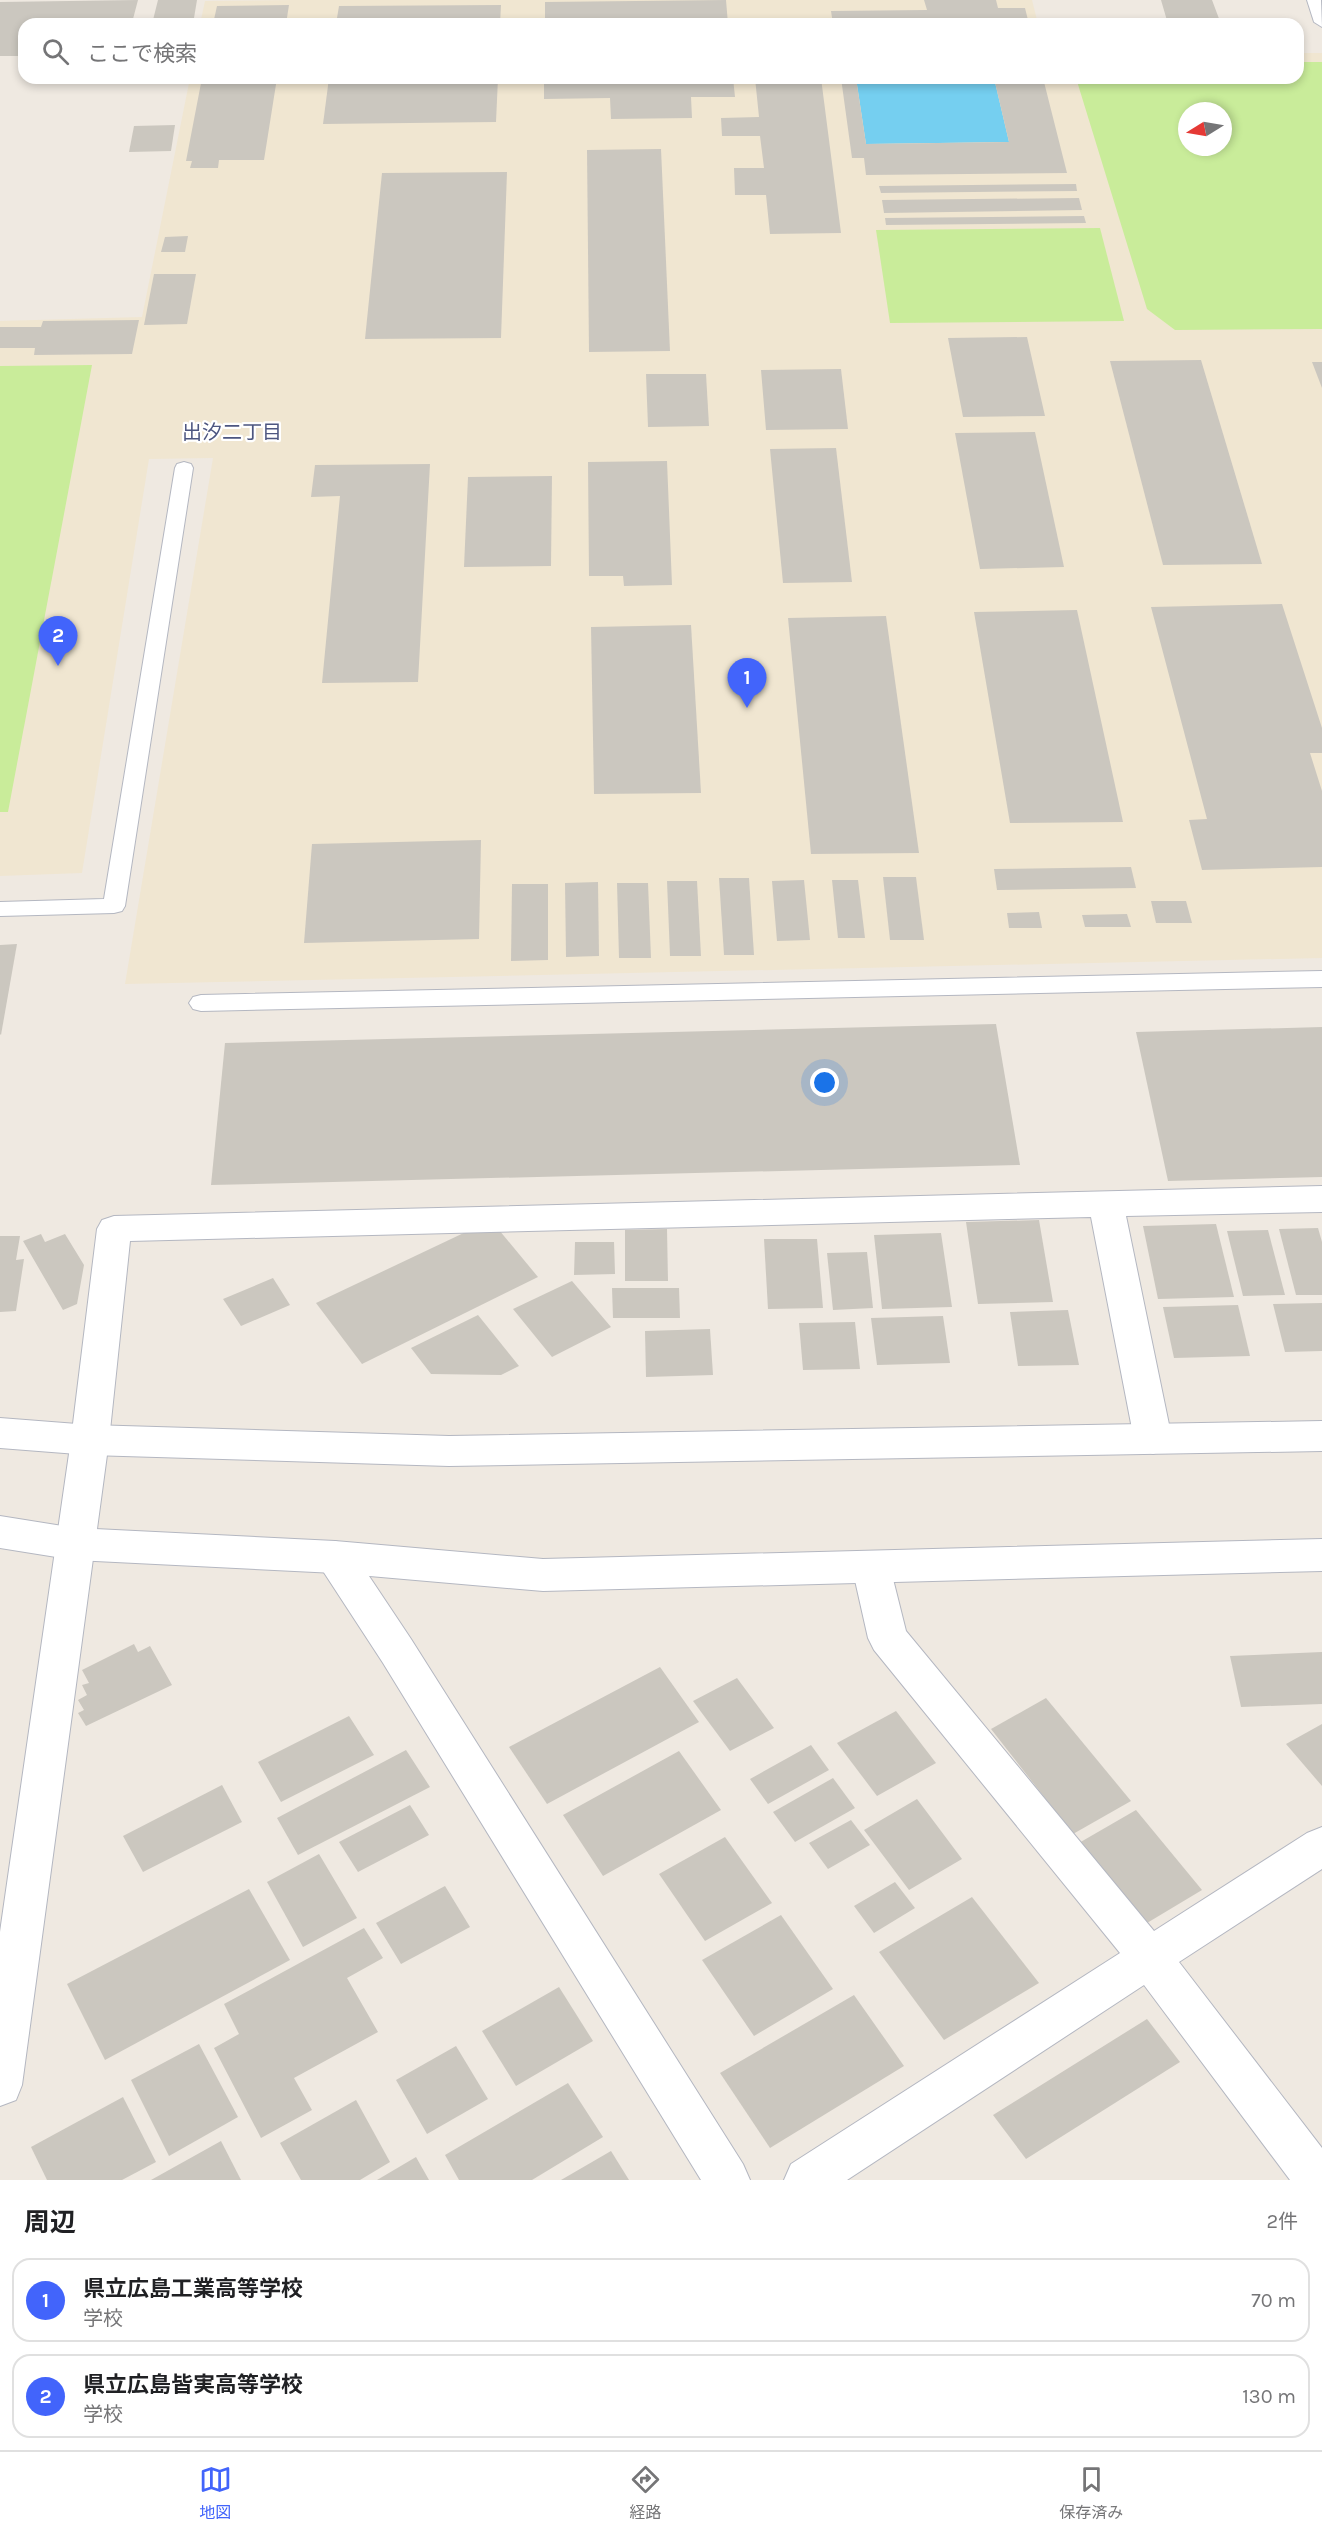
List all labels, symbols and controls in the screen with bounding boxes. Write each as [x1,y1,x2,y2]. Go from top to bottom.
search box [18,18,1304,84]
icon: search [39,35,72,68]
text: ここで検索 [87,41,197,67]
north arrow [1178,102,1232,156]
district label: 出汐二丁目 [182,421,282,444]
pin: 2 [38,616,78,666]
pin: 1 [728,658,766,708]
your location [810,1068,839,1097]
text: 周辺 [24,2207,76,2238]
text: 2件 [1266,2210,1298,2233]
text: 県立広島工業高等学校 [83,2276,303,2302]
text: 1 [42,2289,49,2312]
text: 70 m [1251,2289,1296,2312]
text: 学校 [83,2307,123,2330]
text: 県立広島皆実高等学校 [83,2372,303,2398]
text: 2 [39,2385,52,2408]
text: 130 m [1242,2385,1296,2408]
text: 学校 [83,2403,123,2426]
tab: 地図 [199,2463,232,2523]
tab: 経路 [629,2463,662,2523]
tab: 保存済み [1059,2463,1123,2523]

